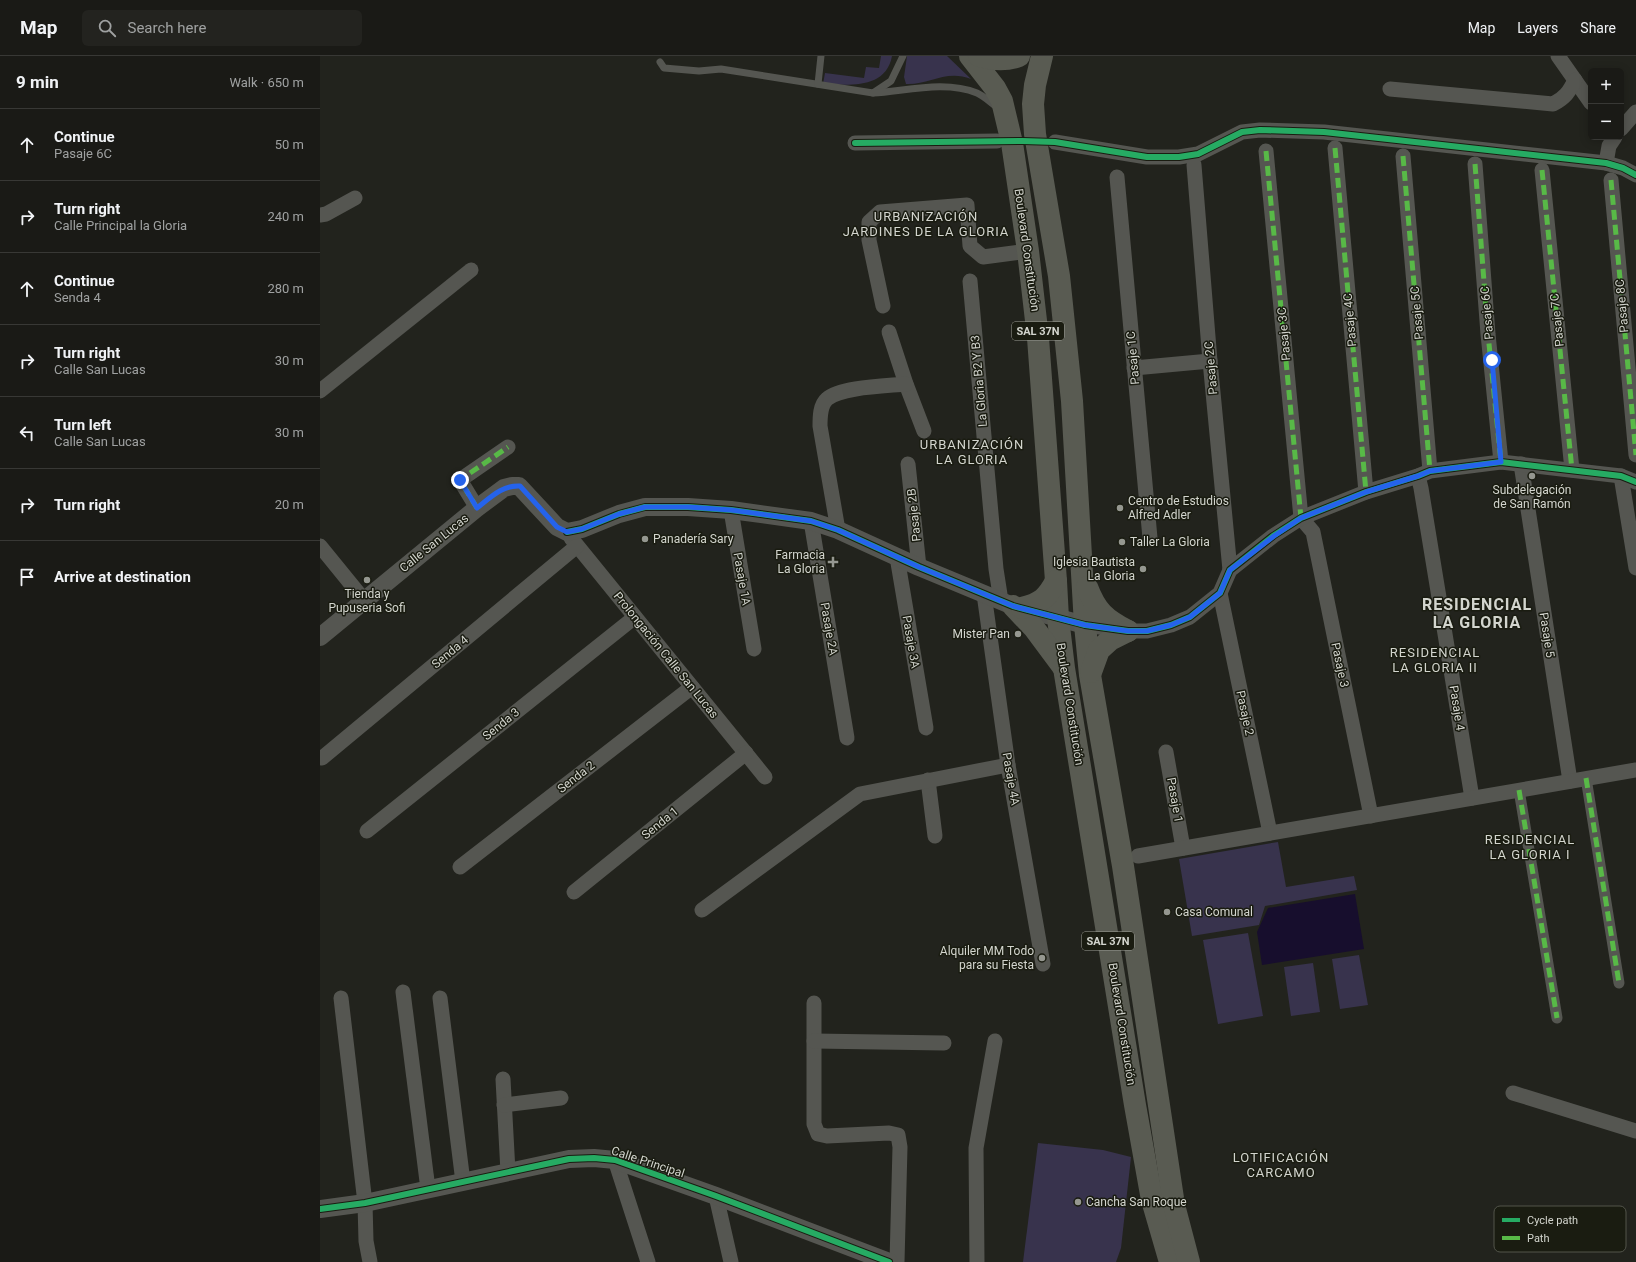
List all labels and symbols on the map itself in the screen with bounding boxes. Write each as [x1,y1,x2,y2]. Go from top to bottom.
street label: Boulevard Constitución [1011,188,1043,312]
district label: URBANIZACIÓN JARDINES DE LA GLORIA [843,209,1009,239]
street label: Pasaje 8C [1613,279,1631,333]
street label: Pasaje 5C [1408,286,1426,340]
street label: Pasaje 6C [1478,286,1496,340]
street label: Pasaje 7C [1547,292,1567,347]
street label: Pasaje 4C [1341,293,1359,347]
street label: Pasaje 3C [1275,307,1293,361]
road number: SAL 37N [1012,322,1064,340]
street label: Pasaje 1C [1124,331,1142,385]
street label: La Gloria B2 Y B3 [968,335,990,427]
street label: Pasaje 2C [1202,341,1220,395]
route start [1483,351,1501,369]
district label: URBANIZACIÓN LA GLORIA [920,437,1024,467]
route end [451,471,469,489]
marker: Subdelegación de San Ramón [1527,471,1537,481]
place label: Subdelegación de San Ramón [1493,483,1571,511]
street label: Pasaje 2B [904,488,924,542]
place label: Centro de Estudios Alfred Adler [1128,494,1229,522]
marker: Centro de Estudios Alfred Adler [1115,503,1125,513]
street label: Calle San Lucas [397,511,471,575]
place label: Panadería Sary [653,532,734,546]
marker: Panadería Sary [640,534,650,544]
place label: Taller La Gloria [1130,535,1210,549]
marker: Taller La Gloria [1117,537,1127,547]
place label: Farmacia La Gloria [775,548,825,576]
street label: Pasaje 1A [730,551,754,607]
place label: Iglesia Bautista La Gloria [1053,555,1135,583]
marker: Farmacia La Gloria [828,557,838,567]
marker: Iglesia Bautista La Gloria [1138,564,1148,574]
marker: Tienda y Pupuseria Sofi [362,575,372,585]
place label: Tienda y Pupuseria Sofi [328,587,406,615]
street label: Prolongación Calle San Lucas [611,589,721,721]
district label: RESIDENCIAL LA GLORIA [1422,595,1532,632]
street label: Pasaje 2A [817,601,841,657]
street label: Pasaje 5 [1537,611,1558,659]
street label: Pasaje 3A [899,614,923,670]
place label: Mister Pan [952,627,1010,641]
marker: Mister Pan [1013,629,1023,639]
street label: Senda 4 [429,633,471,671]
street label: Pasaje 3 [1328,641,1352,689]
street label: Boulevard Constitución [1053,642,1087,766]
district label: RESIDENCIAL LA GLORIA II [1390,645,1480,675]
street label: Pasaje 4 [1447,684,1468,732]
street label: Pasaje 2 [1233,689,1257,737]
street label: Senda 3 [480,705,522,743]
street label: Pasaje 4A [999,751,1023,807]
street label: Senda 2 [555,758,598,796]
street label: Pasaje 1 [1164,776,1186,824]
street label: Senda 1 [639,804,681,842]
district label: RESIDENCIAL LA GLORIA I [1485,832,1575,862]
place label: Casa Comunal [1175,905,1253,919]
marker: Casa Comunal [1162,907,1172,917]
road number: SAL 37N [1082,932,1134,950]
place label: Alquiler MM Todo para su Fiesta [940,944,1034,972]
marker: Alquiler MM Todo para su Fiesta [1037,953,1047,963]
street label: Boulevard Constitución [1105,962,1139,1086]
street label: Calle Principal [610,1144,686,1180]
district label: LOTIFICACIÓN CARCAMO [1233,1150,1329,1180]
place label: Cancha San Roque [1086,1195,1187,1209]
marker: Cancha San Roque [1073,1197,1083,1207]
legend [1494,1206,1626,1252]
text: Cycle path [1527,1214,1578,1227]
text: Path [1527,1232,1550,1245]

